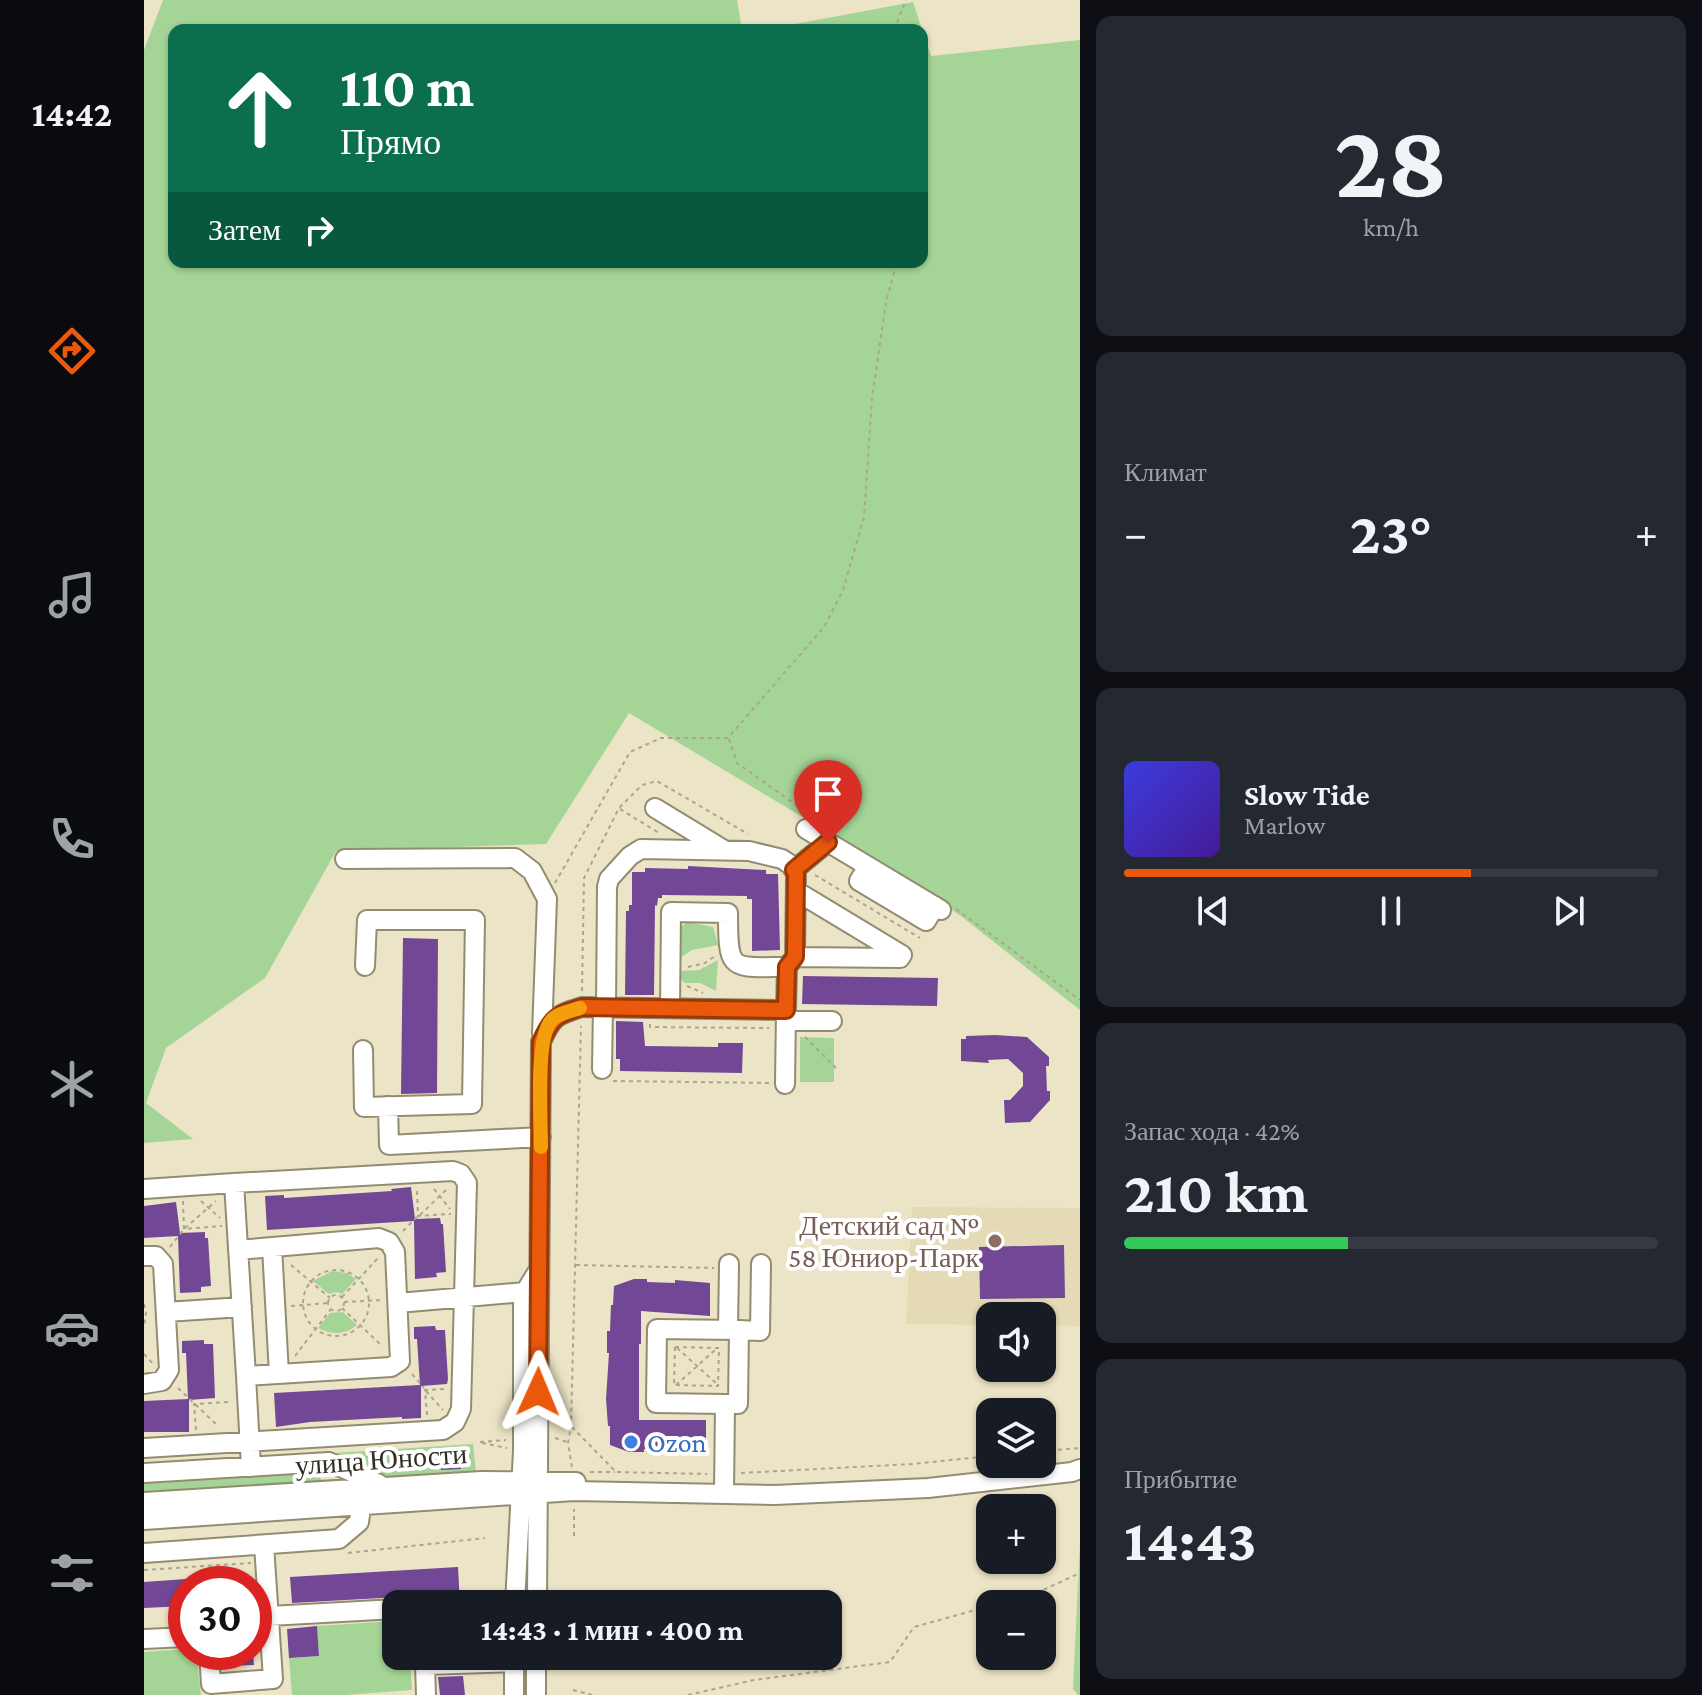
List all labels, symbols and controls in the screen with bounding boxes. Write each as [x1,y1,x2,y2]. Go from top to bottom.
icon: ahead [208,56,312,160]
text: 110 m [340,56,474,118]
text: 14:42 [32,94,112,134]
text: 28 [1334,103,1448,218]
text: Прямо [340,122,441,162]
icon: right [297,208,341,252]
text: Затем [208,213,281,246]
text: km/h [1363,213,1419,242]
icon: directions [44,323,100,379]
text: Климат [1124,458,1207,487]
text: 23° [1350,499,1432,566]
text: − [1124,509,1147,557]
text: + [1635,509,1658,557]
icon: music [44,567,100,623]
pin [794,760,862,842]
icon: arrive [806,772,850,816]
text: Slow Tide [1244,778,1370,811]
icon: phone [44,811,100,867]
text: Marlow [1244,811,1325,840]
icon: previous [1191,889,1235,933]
icon: pause [1369,889,1413,933]
icon: next [1547,889,1591,933]
icon: climate [44,1056,100,1112]
text: Запас хода · 42% [1124,1117,1300,1146]
text: 210 km [1124,1158,1308,1225]
place label: Детский сад № 58 Юниор-Парк [788,1210,979,1273]
marker: Детский сад № 58 Юниор-Парк [986,1232,1004,1250]
icon: car [44,1300,100,1356]
map controls [976,1302,1056,1670]
button: sound [976,1302,1056,1382]
position arrow [496,1350,580,1434]
button: layers [976,1398,1056,1478]
place label: Ozon [647,1427,707,1458]
marker: Ozon [622,1433,640,1451]
street label: улица Юности [294,1438,468,1481]
text: Прибытие [1124,1465,1237,1494]
button: + [976,1494,1056,1574]
text: 14:43 [1124,1506,1257,1573]
icon: filters [44,1545,100,1601]
speed limit sign: 30 [168,1566,272,1670]
button: − [976,1590,1056,1670]
text: 14:43 · 1 мин · 400 m [481,1613,743,1646]

